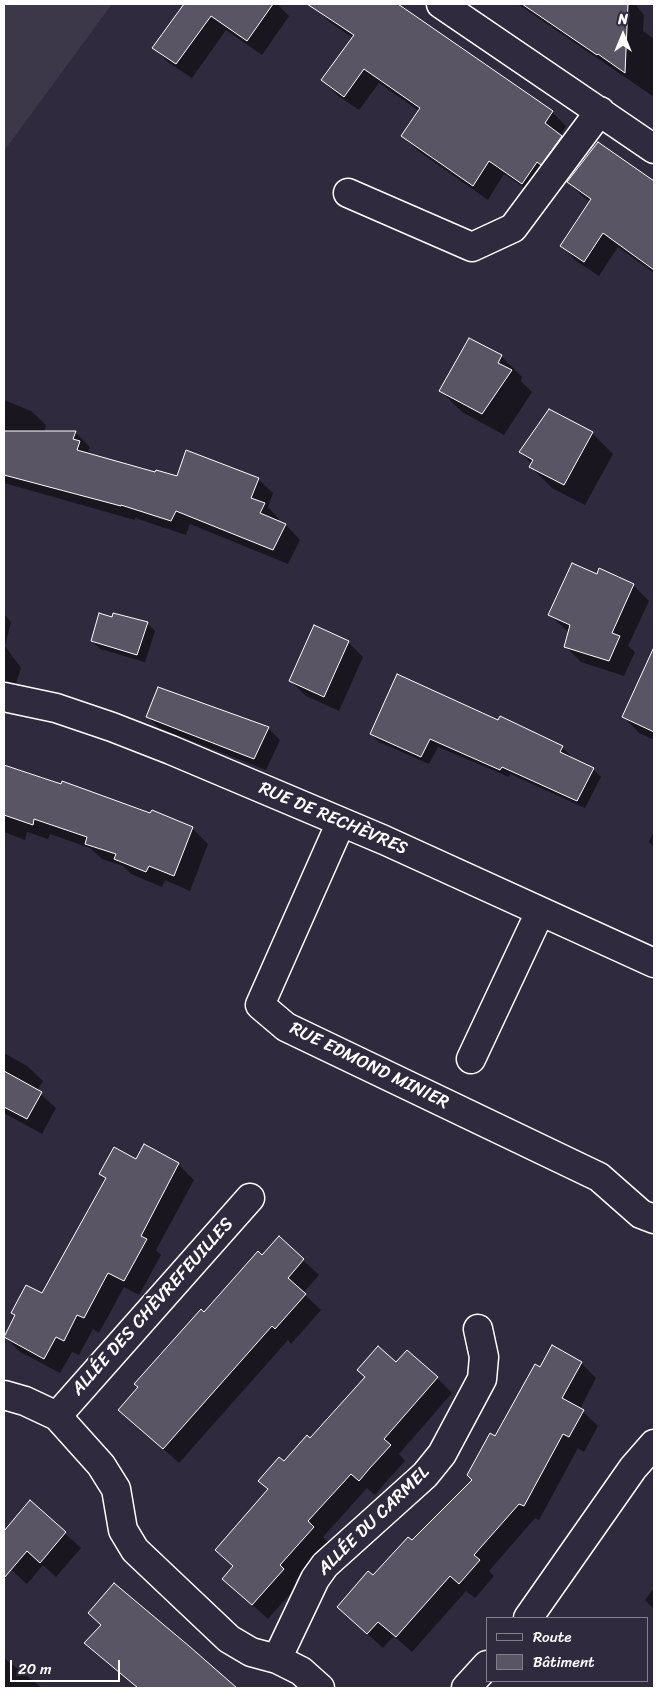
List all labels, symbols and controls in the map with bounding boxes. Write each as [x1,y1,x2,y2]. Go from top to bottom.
text: N [618,7,628,32]
north arrow [598,10,648,60]
street label: RUE DE RECHÈVRES [256,778,410,860]
street label: RUE EDMOND MINIER [286,1018,452,1114]
street label: ALLÉE DES CHÈVREFEUILLES [67,1214,239,1400]
street label: ALLÉE DU CARMEL [314,1462,434,1580]
legend [486,1617,648,1682]
text: Route [533,1624,572,1650]
text: Bâtiment [533,1649,595,1675]
scale bar [12,1650,122,1682]
text: 20 m [18,1656,52,1682]

